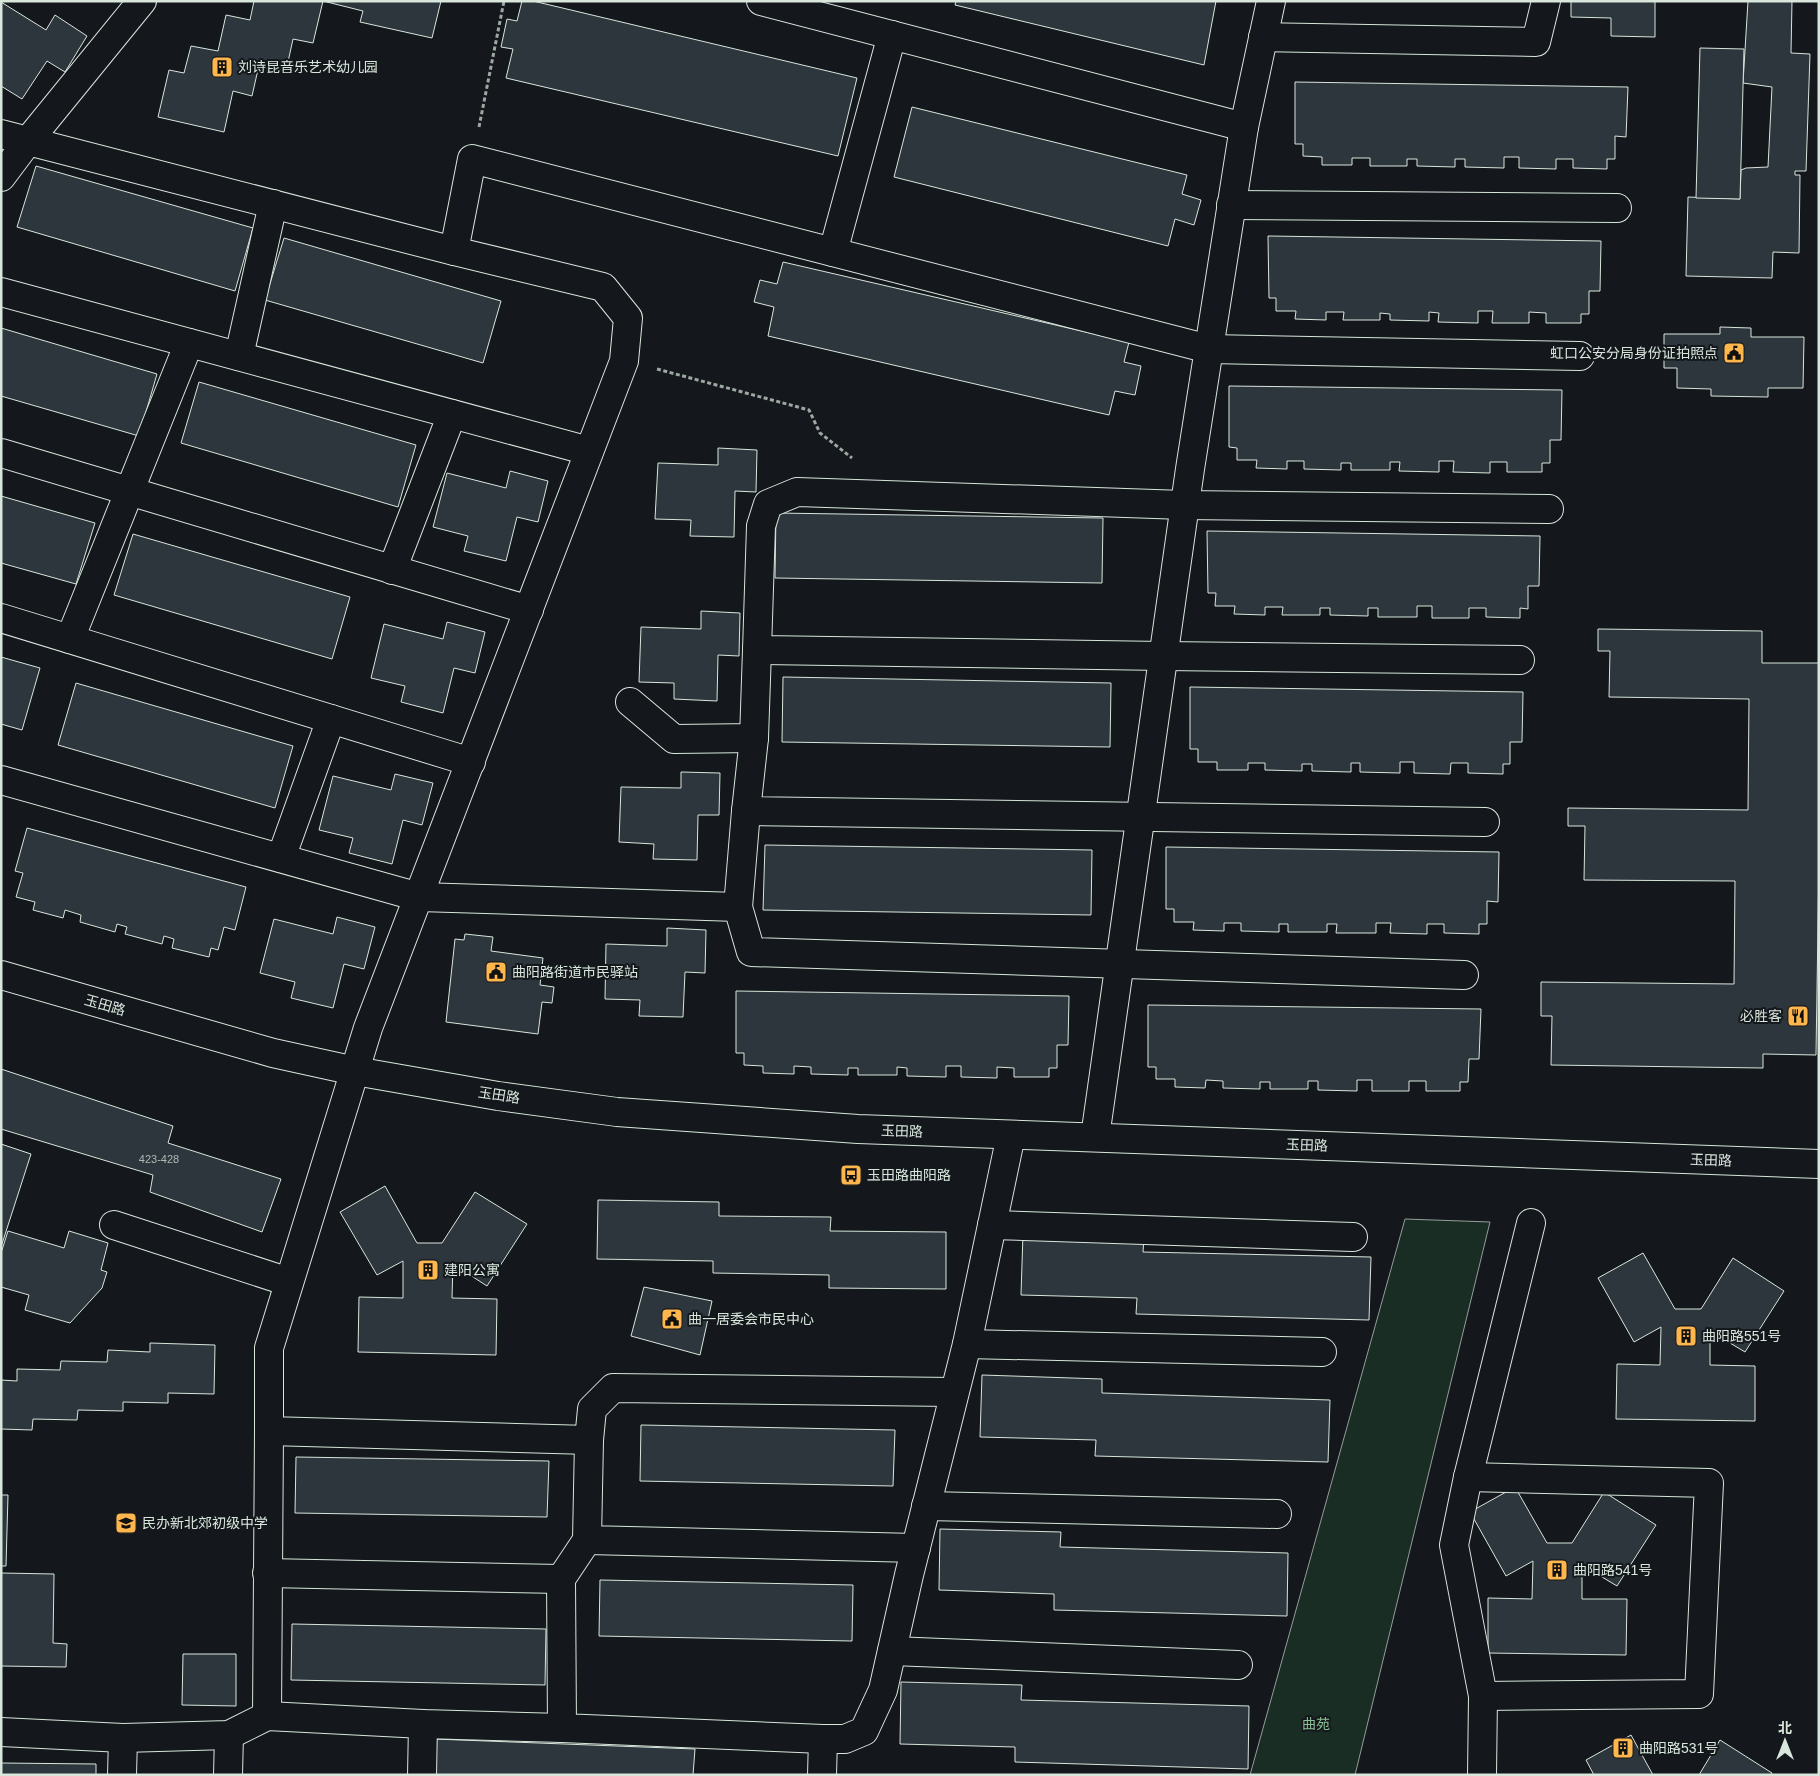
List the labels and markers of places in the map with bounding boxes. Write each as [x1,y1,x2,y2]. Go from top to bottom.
building icon: 刘诗昆音乐艺术幼儿园 [210,55,234,79]
place label: 刘诗昆音乐艺术幼儿园 [238,59,378,75]
public building icon: 虹口公安分局身份证拍照点 [1722,341,1746,365]
place label: 虹口公安分局身份证拍照点 [1550,345,1718,361]
public building icon: 曲阳路街道市民驿站 [484,960,508,984]
place label: 曲阳路街道市民驿站 [512,964,638,980]
restaurant icon: 必胜客 [1786,1004,1810,1028]
place label: 必胜客 [1740,1008,1782,1024]
bus stop icon: 玉田路曲阳路 [839,1163,863,1187]
place label: 玉田路曲阳路 [867,1167,951,1183]
building icon: 建阳公寓 [416,1258,440,1282]
place label: 建阳公寓 [444,1262,500,1278]
public building icon: 曲一居委会市民中心 [660,1307,684,1331]
place label: 曲一居委会市民中心 [688,1311,814,1327]
building icon: 曲阳路551号 [1674,1324,1698,1348]
place label: 曲阳路551号 [1702,1328,1781,1344]
school or university icon: 民办新北郊初级中学 [114,1511,138,1535]
place label: 民办新北郊初级中学 [142,1515,268,1531]
building icon: 曲阳路541号 [1545,1558,1569,1582]
place label: 曲阳路541号 [1573,1562,1652,1578]
building icon: 曲阳路531号 [1611,1736,1635,1760]
place label: 曲阳路531号 [1639,1740,1718,1756]

